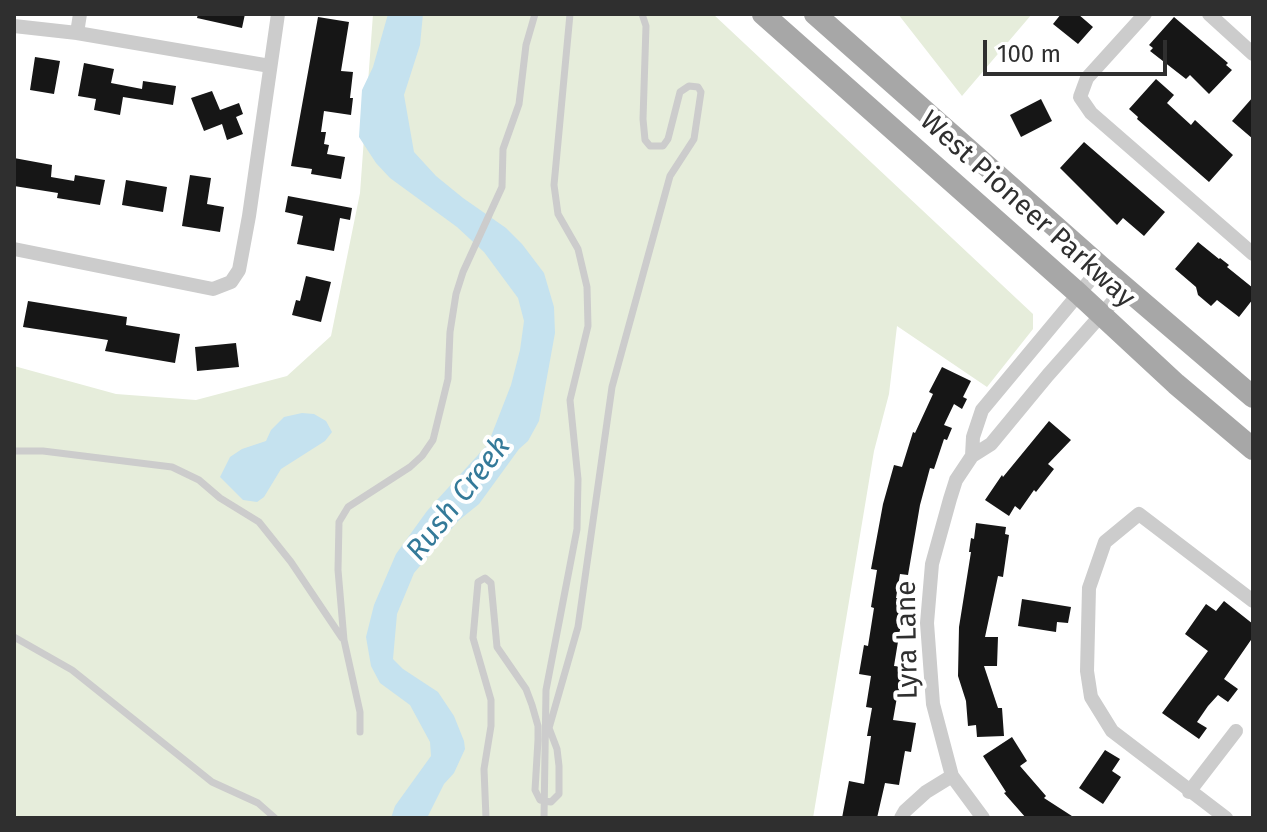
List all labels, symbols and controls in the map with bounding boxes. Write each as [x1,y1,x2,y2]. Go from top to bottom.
scale bar [987,24,1171,74]
text: 100 m [997,40,1061,68]
street label: West Pioneer Parkway [913,105,1141,315]
water label: Rush Creek [399,430,519,568]
street label: Lyra Lane [890,580,926,700]

